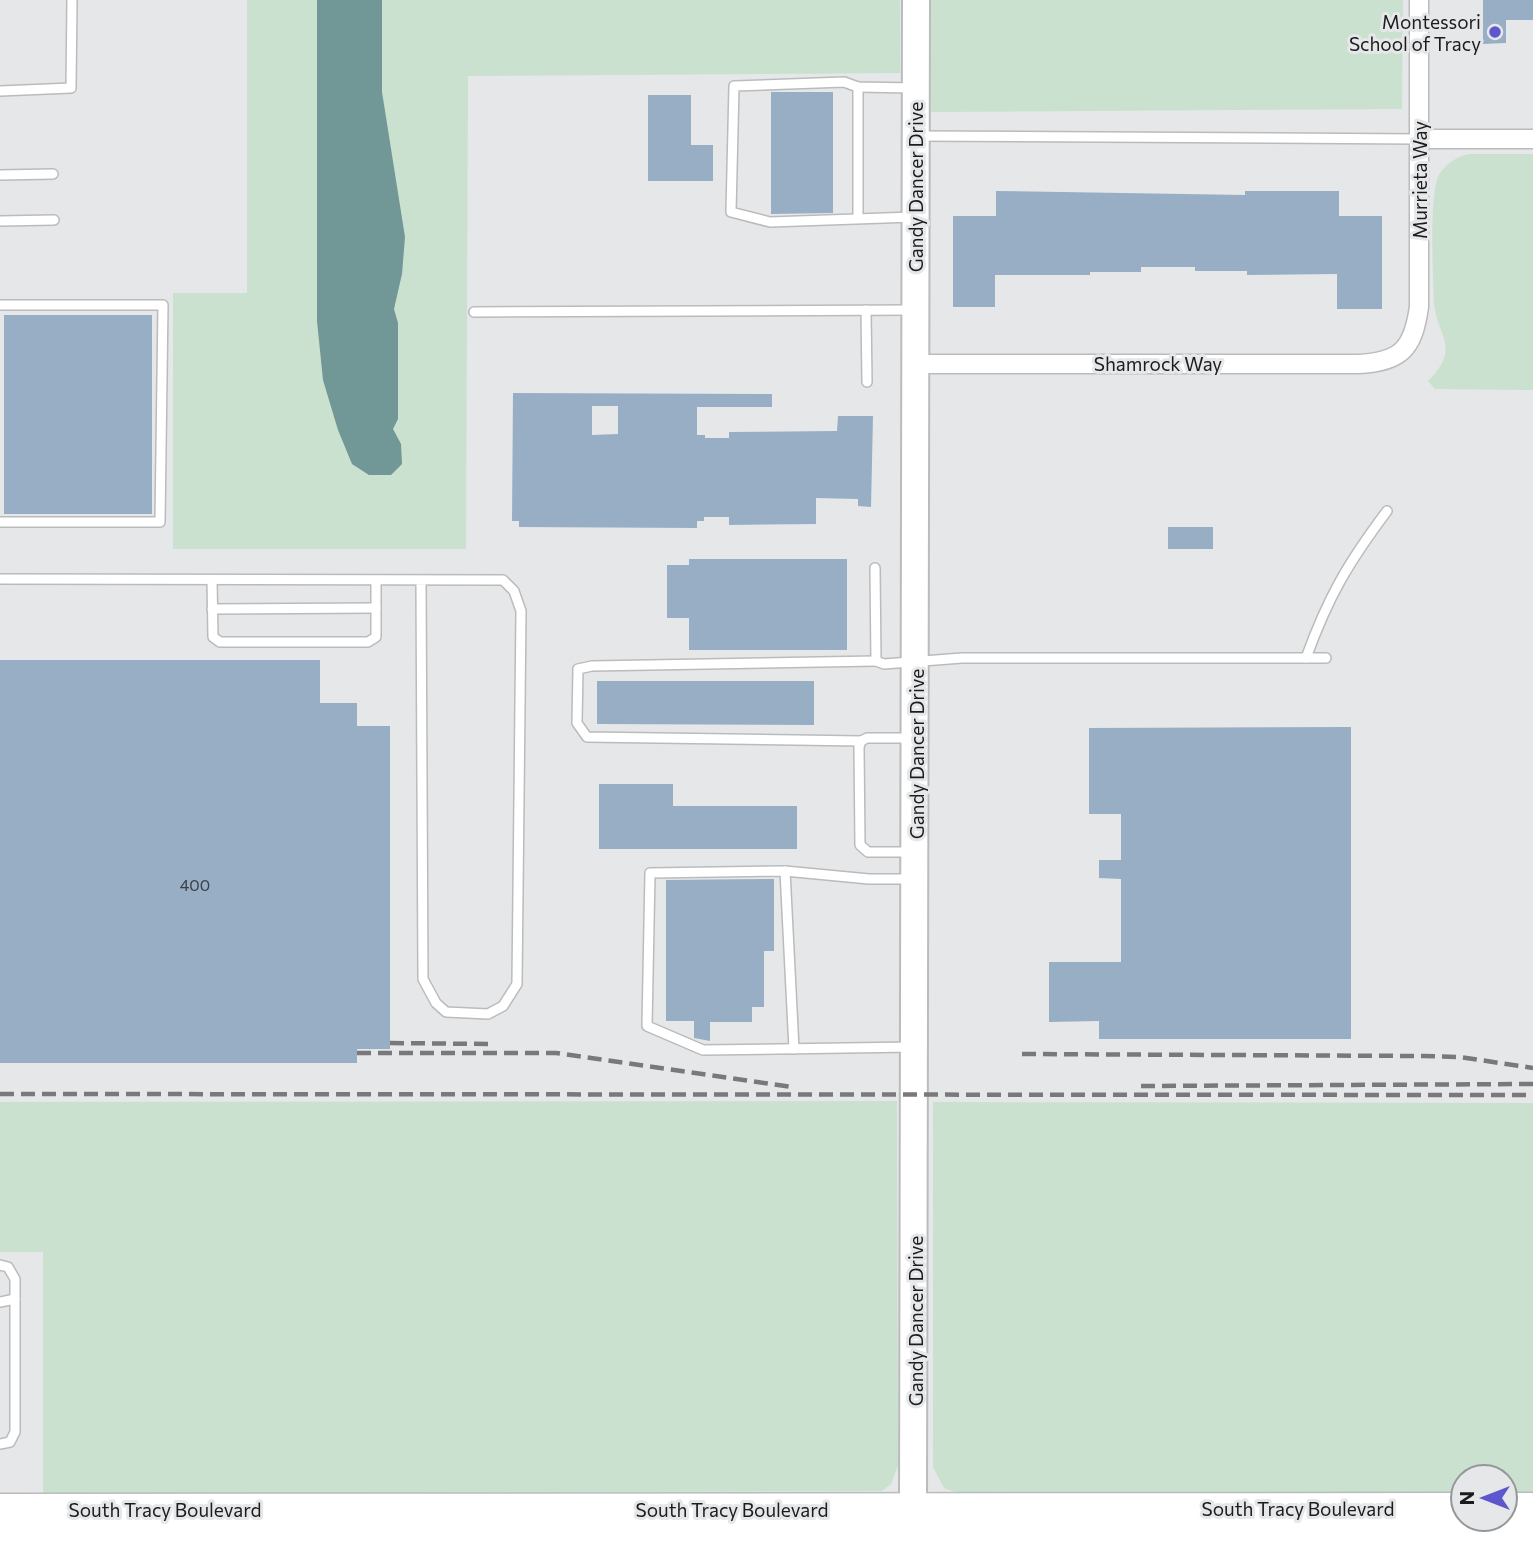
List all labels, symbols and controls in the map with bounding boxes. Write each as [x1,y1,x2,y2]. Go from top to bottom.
place label: Montessori School of Tracy [1349,10,1481,55]
marker: Montessori School of Tracy [1487,24,1503,40]
street label: Gandy Dancer Drive [904,102,927,272]
street label: Murrieta Way [1408,121,1431,239]
street label: Shamrock Way [1094,352,1222,375]
street label: Gandy Dancer Drive [905,669,928,839]
house number: 400 [180,875,210,894]
street label: Gandy Dancer Drive [904,1236,927,1406]
north arrow [1449,1463,1519,1533]
text: N [1455,1491,1478,1505]
street label: South Tracy Boulevard [1202,1497,1394,1520]
street label: South Tracy Boulevard [69,1498,261,1521]
street label: South Tracy Boulevard [636,1498,828,1521]

